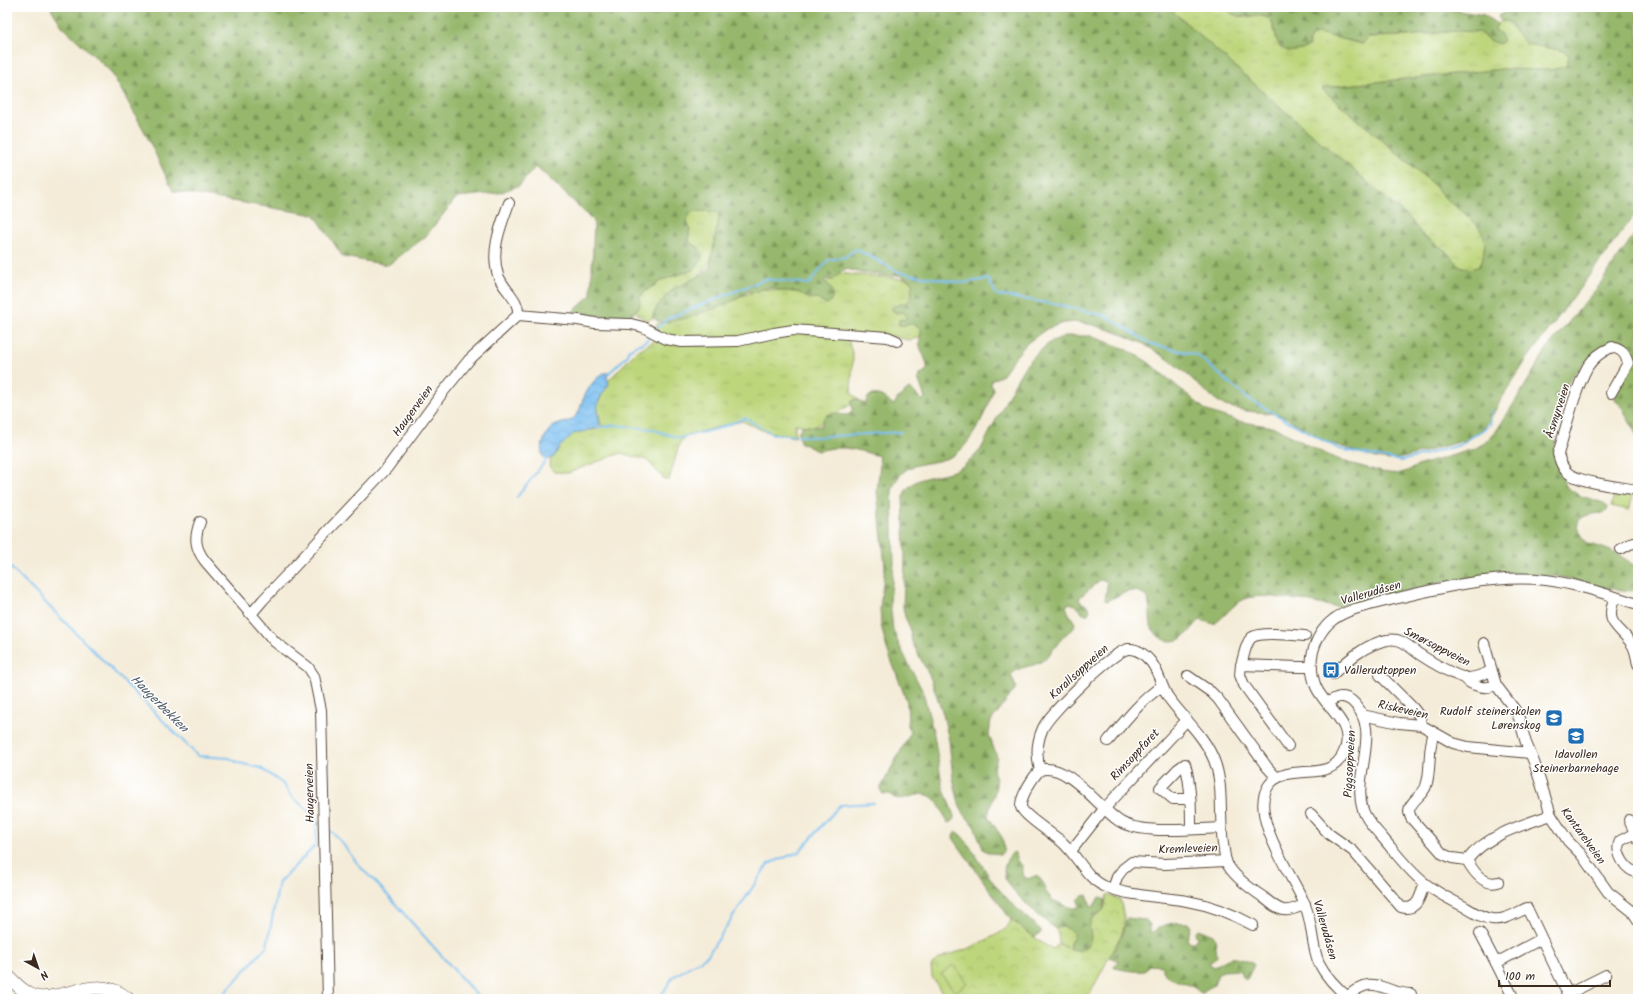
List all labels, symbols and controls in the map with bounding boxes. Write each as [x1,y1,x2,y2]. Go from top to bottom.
street label: Haugerveien [388,381,438,441]
street label: Åsmyrveien [1540,381,1576,441]
street label: Vallerudåsen [1339,575,1403,611]
street label: Smørsoppveien [1400,622,1474,672]
street label: Korallsoppveien [1045,640,1113,704]
bus stop icon: Vallerudtoppen [1321,660,1341,680]
place label: Vallerudtoppen [1344,661,1416,680]
water label: Haugerbekken [125,670,194,739]
street label: Riskeveien [1376,695,1430,725]
place label: Rudolf steinerskolen Lørenskog [1440,702,1541,735]
school or university icon: Rudolf steinerskolen Lørenskog [1544,708,1564,728]
street label: Rimsoppfaret [1106,724,1165,785]
school or university icon: Idavollen Steinerbarnehage [1566,726,1586,746]
street label: Piggsoppveien [1339,730,1361,798]
place label: Idavollen Steinerbarnehage [1533,745,1620,778]
street label: Haugerveien [300,763,320,823]
street label: Kantarelveien [1556,803,1610,869]
street label: Kremleveien [1158,838,1218,860]
street label: Vallerudåsen [1307,898,1343,962]
north arrow [18,948,58,988]
scale bar [1499,962,1610,988]
text: N [35,966,52,984]
text: 100 m [1505,967,1536,986]

